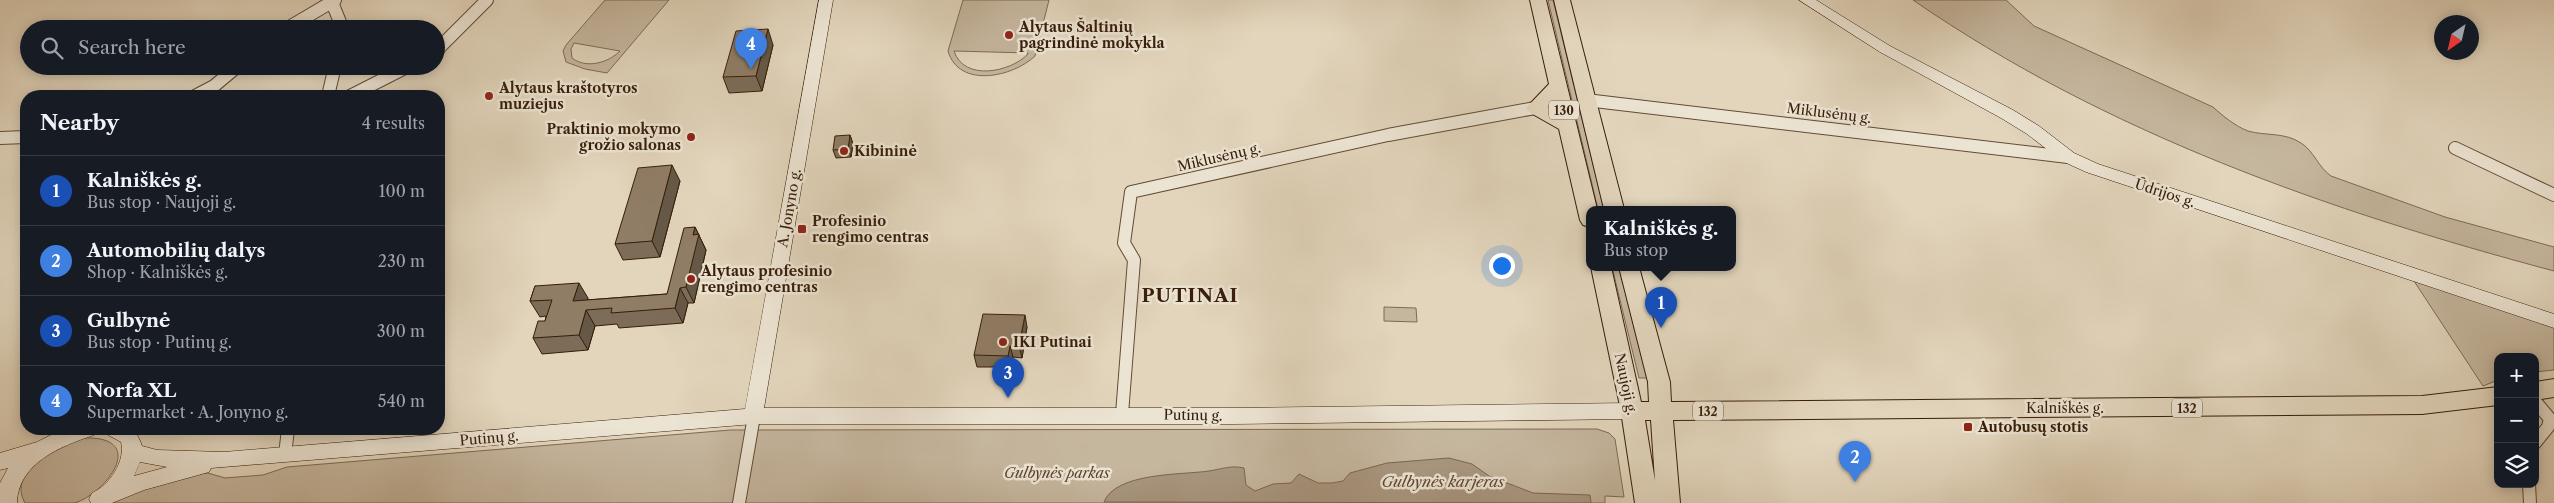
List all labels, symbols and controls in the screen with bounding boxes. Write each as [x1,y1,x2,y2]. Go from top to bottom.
north arrow [2434,15,2479,60]
place label: Alytaus Šaltinių pagrindinė mokykla [1018,17,1166,52]
search box [20,20,445,75]
pin: 4 [735,28,767,69]
marker: Alytaus Šaltinių pagrindinė mokykla [1003,29,1015,41]
icon: search [38,34,66,62]
text: Search here [78,36,186,59]
place label: Alytaus kraštotyros muziejus [498,79,638,113]
marker: Alytaus kraštotyros muziejus [483,90,495,102]
street label: Miklusėnų g. [1786,99,1872,127]
road number: 130 [1549,100,1579,120]
text: Nearby [40,110,119,135]
text: 4 results [362,113,425,133]
place label: Praktinio mokymo grožio salonas [546,120,681,154]
marker: Praktinio mokymo grožio salonas [685,131,697,143]
street label: Miklusėnų g. [1175,139,1263,175]
place label: Kibininė [854,142,917,160]
marker: Kibininė [838,145,850,157]
street label: A. Jonyno g. [773,167,805,250]
text: Kalniškės g. [87,169,202,192]
street label: Ūdrijos g. [2132,175,2198,211]
text: 1 [52,181,60,201]
text: 100 m [379,181,425,201]
text: Bus stop · Naujoji g. [87,192,236,212]
popup [1586,206,1736,271]
place label: Profesinio rengimo centras [812,212,929,246]
text: Kalniškės g. [1604,217,1718,240]
marker: Profesinio rengimo centras [796,223,808,235]
text: Automobilių dalys [87,239,265,262]
text: Bus stop [1604,240,1668,260]
text: 2 [51,251,61,271]
text: 230 m [378,251,425,271]
your location [1489,253,1515,279]
text: Shop · Kalniškės g. [87,262,228,282]
place label: Alytaus profesinio rengimo centras [700,262,832,296]
marker: Alytaus profesinio rengimo centras [685,273,697,285]
district label: PUTINAI [1141,284,1239,307]
pin: 1 [1645,287,1677,328]
text: Gulbynė [87,309,170,332]
text: 3 [51,321,61,341]
text: 300 m [377,321,425,341]
text: Bus stop · Putinų g. [87,332,232,352]
place label: IKI Putinai [1013,333,1092,351]
marker: IKI Putinai [997,336,1009,348]
street label: Naujoji g. [1611,351,1641,417]
map controls [2494,353,2539,488]
button: + [2494,353,2539,398]
pin: 3 [992,357,1024,398]
text: Norfa XL [87,379,177,402]
text: 4 [51,391,61,411]
text: 540 m [378,391,425,411]
road number: 132 [2172,398,2202,418]
button: − [2494,398,2539,443]
street label: Kalniškės g. [2026,399,2104,417]
text: Supermarket · A. Jonyno g. [87,402,289,422]
road number: 132 [1693,402,1723,421]
street label: Putinų g. [1163,405,1223,425]
place label: Autobusų stotis [1977,418,2088,436]
marker: Autobusų stotis [1962,421,1974,433]
street label: Putinų g. [459,426,519,450]
pin: 2 [1839,441,1871,482]
button: layers [2494,443,2539,488]
park label: Gulbynės parkas [1004,464,1111,482]
water label: Gulbynės karjeras [1381,472,1505,491]

